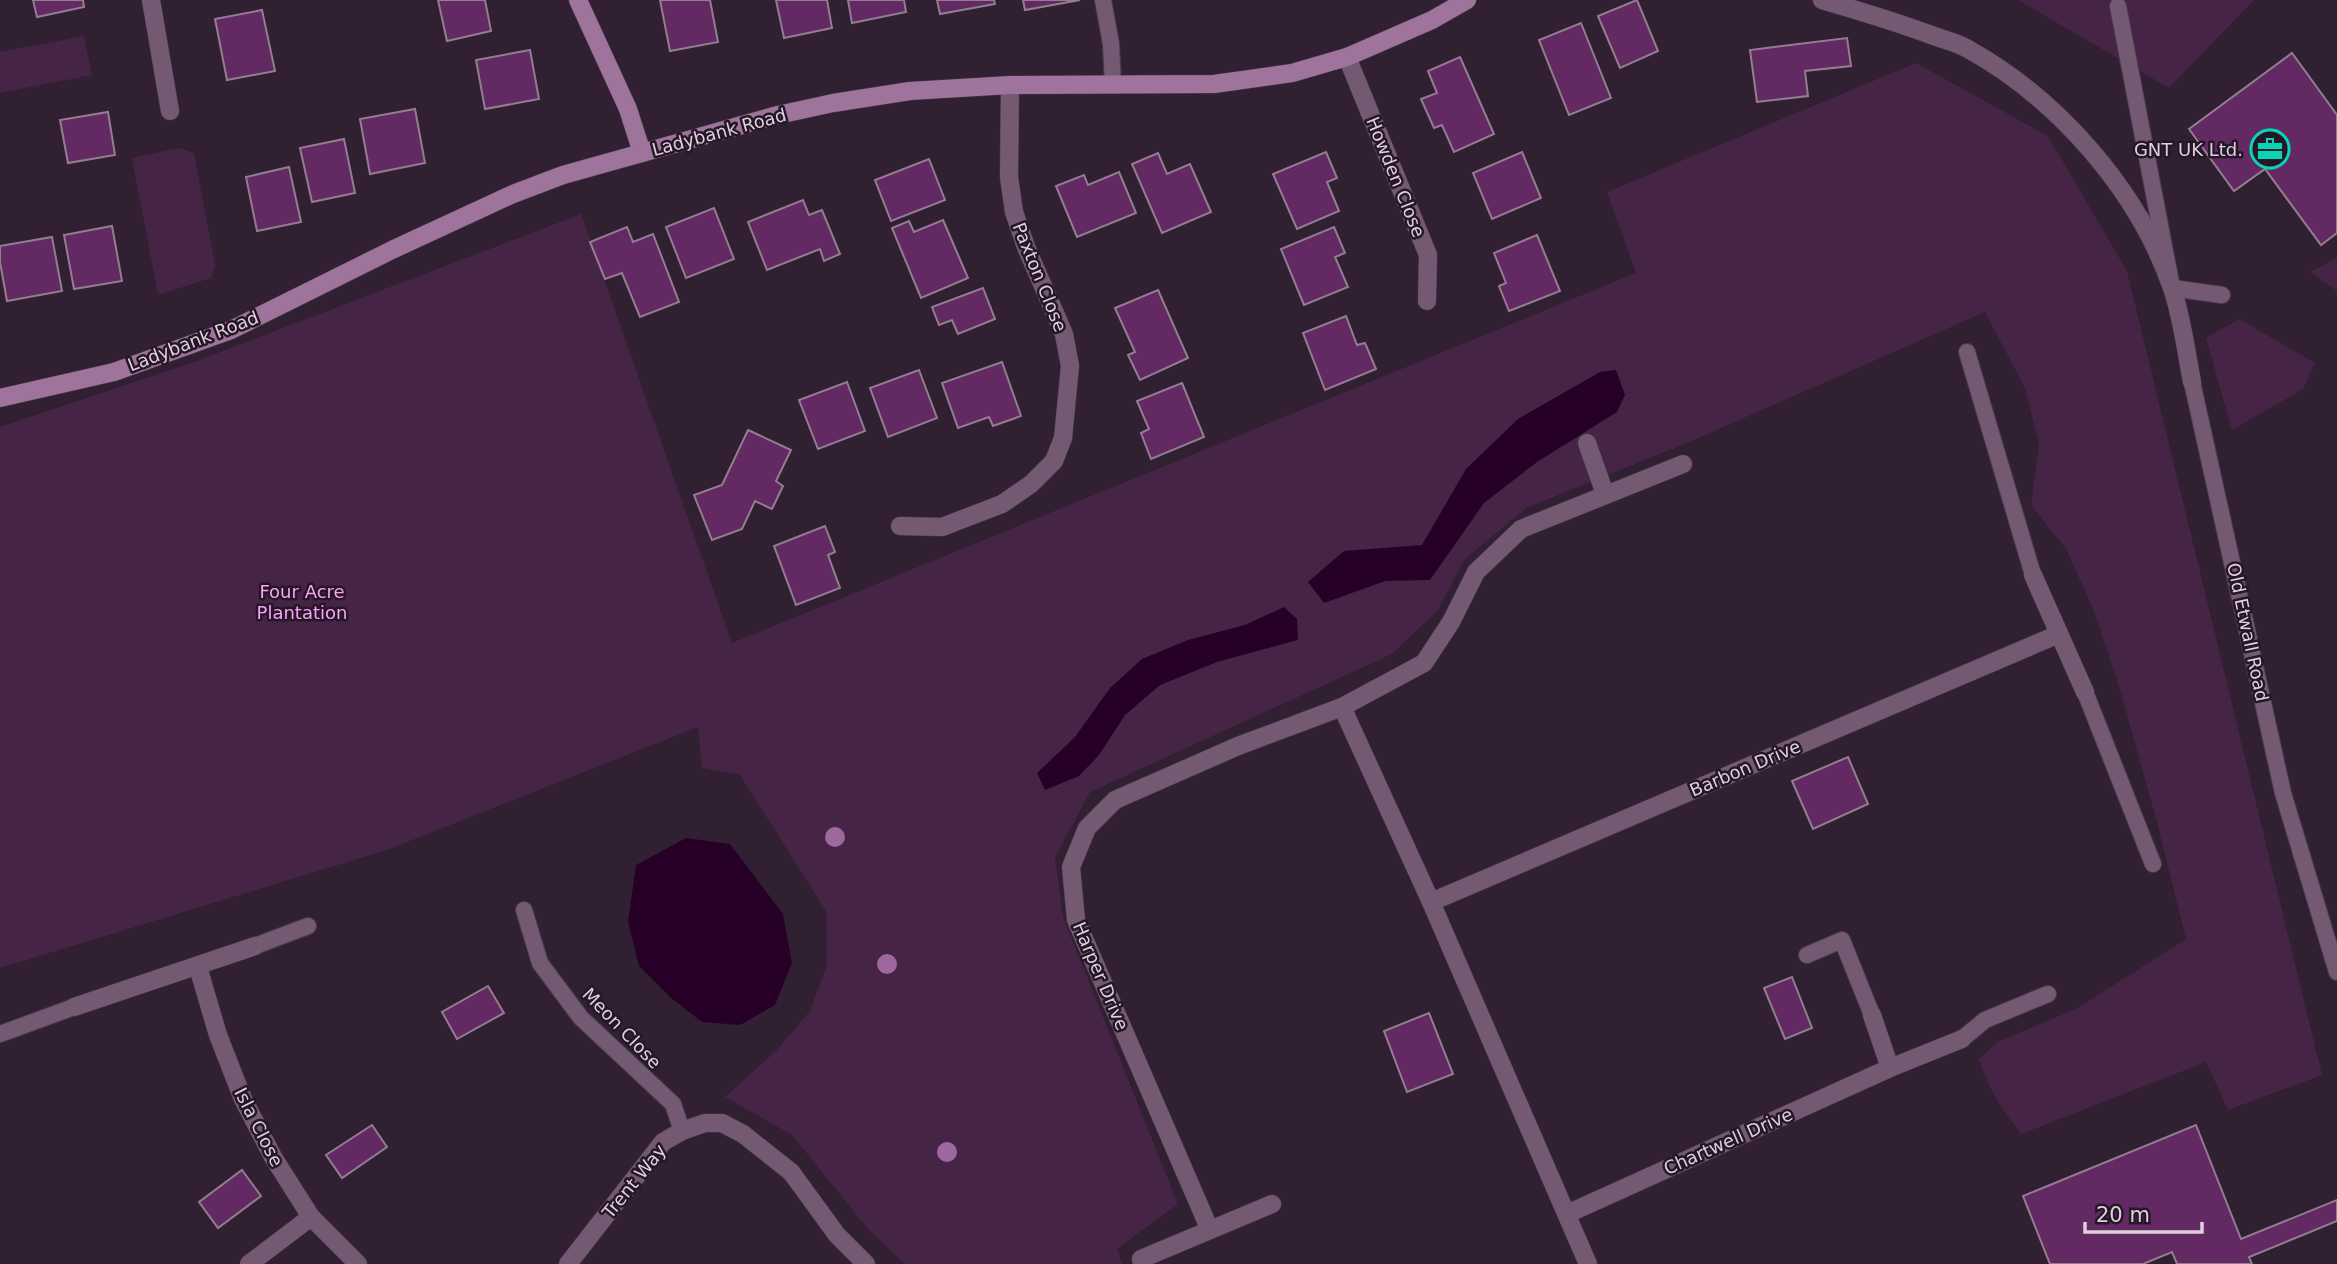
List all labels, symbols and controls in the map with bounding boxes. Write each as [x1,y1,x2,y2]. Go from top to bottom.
street label: Ladybank Road [649,104,789,160]
street label: Howden Close [1362,114,1430,240]
office icon: GNT UK Ltd. [2249,128,2291,170]
place label: GNT UK Ltd. [2134,139,2243,160]
street label: Paxton Close [1009,219,1071,335]
street label: Ladybank Road [125,306,261,376]
street label: Old Etwall Road [2223,561,2273,703]
park label: Four Acre Plantation [257,581,347,623]
street label: Barbon Drive [1686,735,1804,801]
street label: Harper Drive [1069,919,1133,1033]
street label: Meon Close [578,983,666,1073]
street label: Isla Close [230,1084,288,1170]
street label: Chartwell Drive [1660,1103,1796,1179]
street label: Trent Way [597,1140,670,1223]
scale bar [2085,1190,2202,1234]
text: 20 m [2096,1203,2150,1227]

